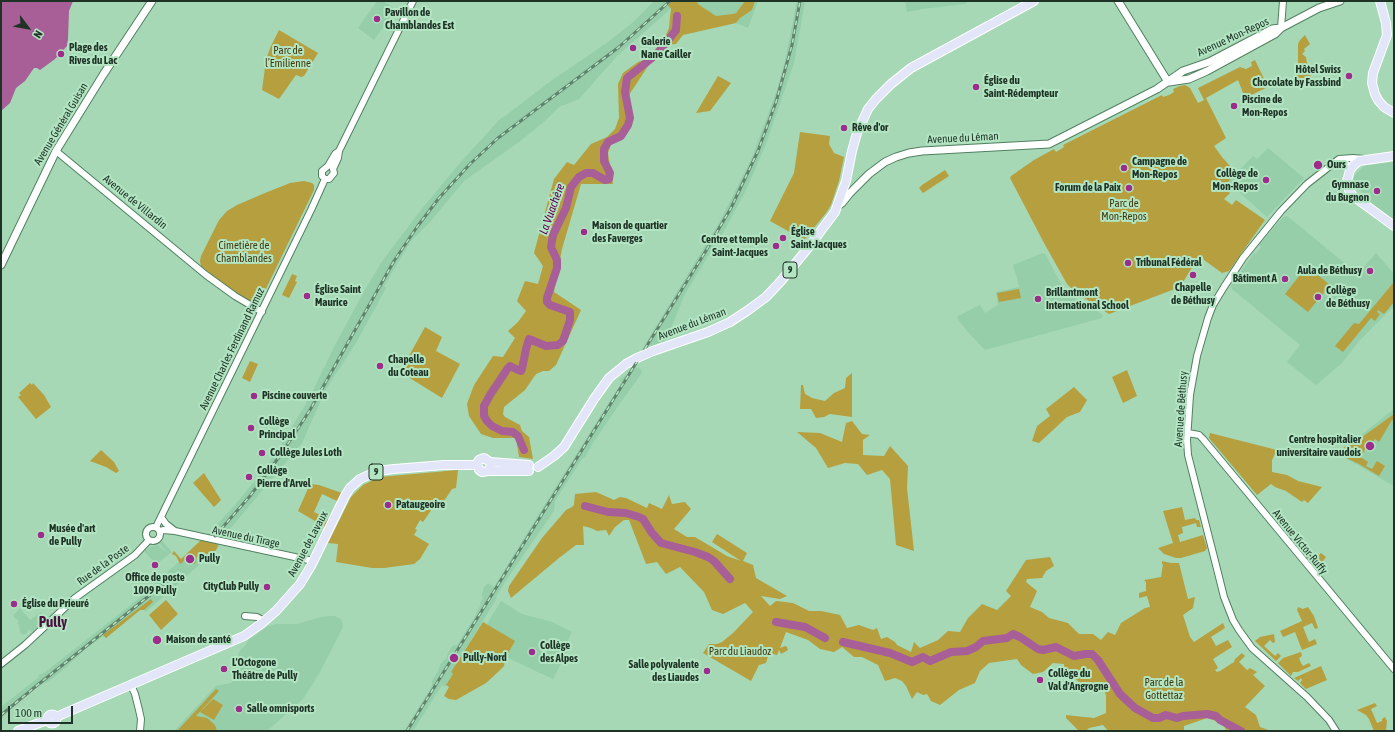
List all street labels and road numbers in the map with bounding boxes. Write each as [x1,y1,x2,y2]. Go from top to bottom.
street label: Avenue Mon-Repos [1195,15,1271,59]
street label: Avenue Général Guisan [31,80,91,168]
street label: Avenue du Léman [927,130,999,146]
street label: Avenue de Villardin [100,172,170,232]
road number: 9 [783,262,797,278]
street label: Avenue Charles Ferdinand Ramuz [197,286,267,412]
street label: Avenue du Léman [656,305,728,343]
street label: Avenue de Béthusy [1172,371,1190,447]
road number: 9 [369,464,383,480]
street label: Avenue Victor-Ruffy [1270,507,1330,577]
street label: Avenue de Lavaux [285,509,331,579]
street label: Avenue du Tirage [211,523,281,551]
street label: Rue de la Poste [74,542,132,588]

